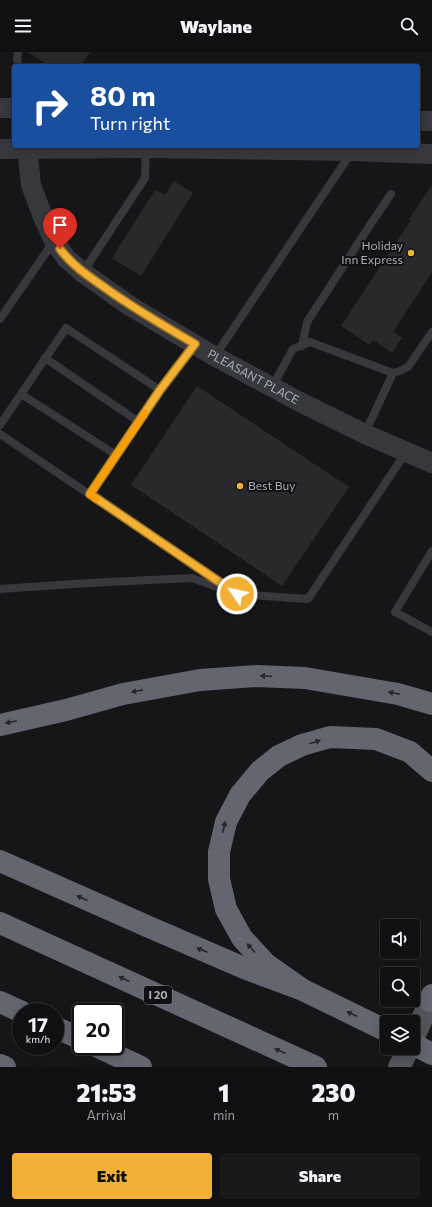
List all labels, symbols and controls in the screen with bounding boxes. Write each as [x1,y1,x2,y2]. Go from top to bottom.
icon: menu [12,15,34,37]
text: Waylane [180,15,252,37]
icon: search [398,15,420,37]
text: 80 m [90,78,156,112]
icon: right [24,80,76,132]
text: Turn right [90,112,170,134]
pin [43,208,77,249]
icon: arrive [49,214,71,236]
place label: Holiday Inn Express [341,238,403,266]
marker: Holiday Inn Express [406,248,416,258]
street label: PLEASANT PLACE [205,346,302,406]
place label: Best Buy [248,478,295,492]
marker: Best Buy [235,481,245,491]
position arrow [216,573,258,615]
one-way arrow [259,673,272,679]
one-way arrow [131,689,143,695]
one-way arrow [388,690,401,696]
one-way arrow [5,720,17,726]
one-way arrow [309,738,321,744]
one-way arrow [222,821,228,833]
one-way arrow [77,895,88,901]
map controls [380,919,420,1055]
button: sound [380,919,420,959]
one-way arrow [246,943,256,953]
one-way arrow [196,947,207,953]
button: search [380,967,420,1007]
one-way arrow [118,976,129,982]
road number: I 20 [144,986,172,1004]
speed limit sign: 20 [72,1003,124,1055]
one-way arrow [346,1011,358,1017]
text: 17 [28,1012,48,1036]
button: layers [380,1015,420,1055]
text: km/h [26,1033,50,1045]
one-way arrow [275,1048,286,1054]
text: 21:53 [76,1078,136,1107]
text: 1 [218,1078,230,1107]
text: 230 [311,1078,356,1107]
text: Arrival [87,1107,126,1123]
text: min [213,1107,235,1123]
text: m [328,1107,339,1123]
button: Exit [12,1153,212,1199]
button: Share [220,1153,420,1199]

